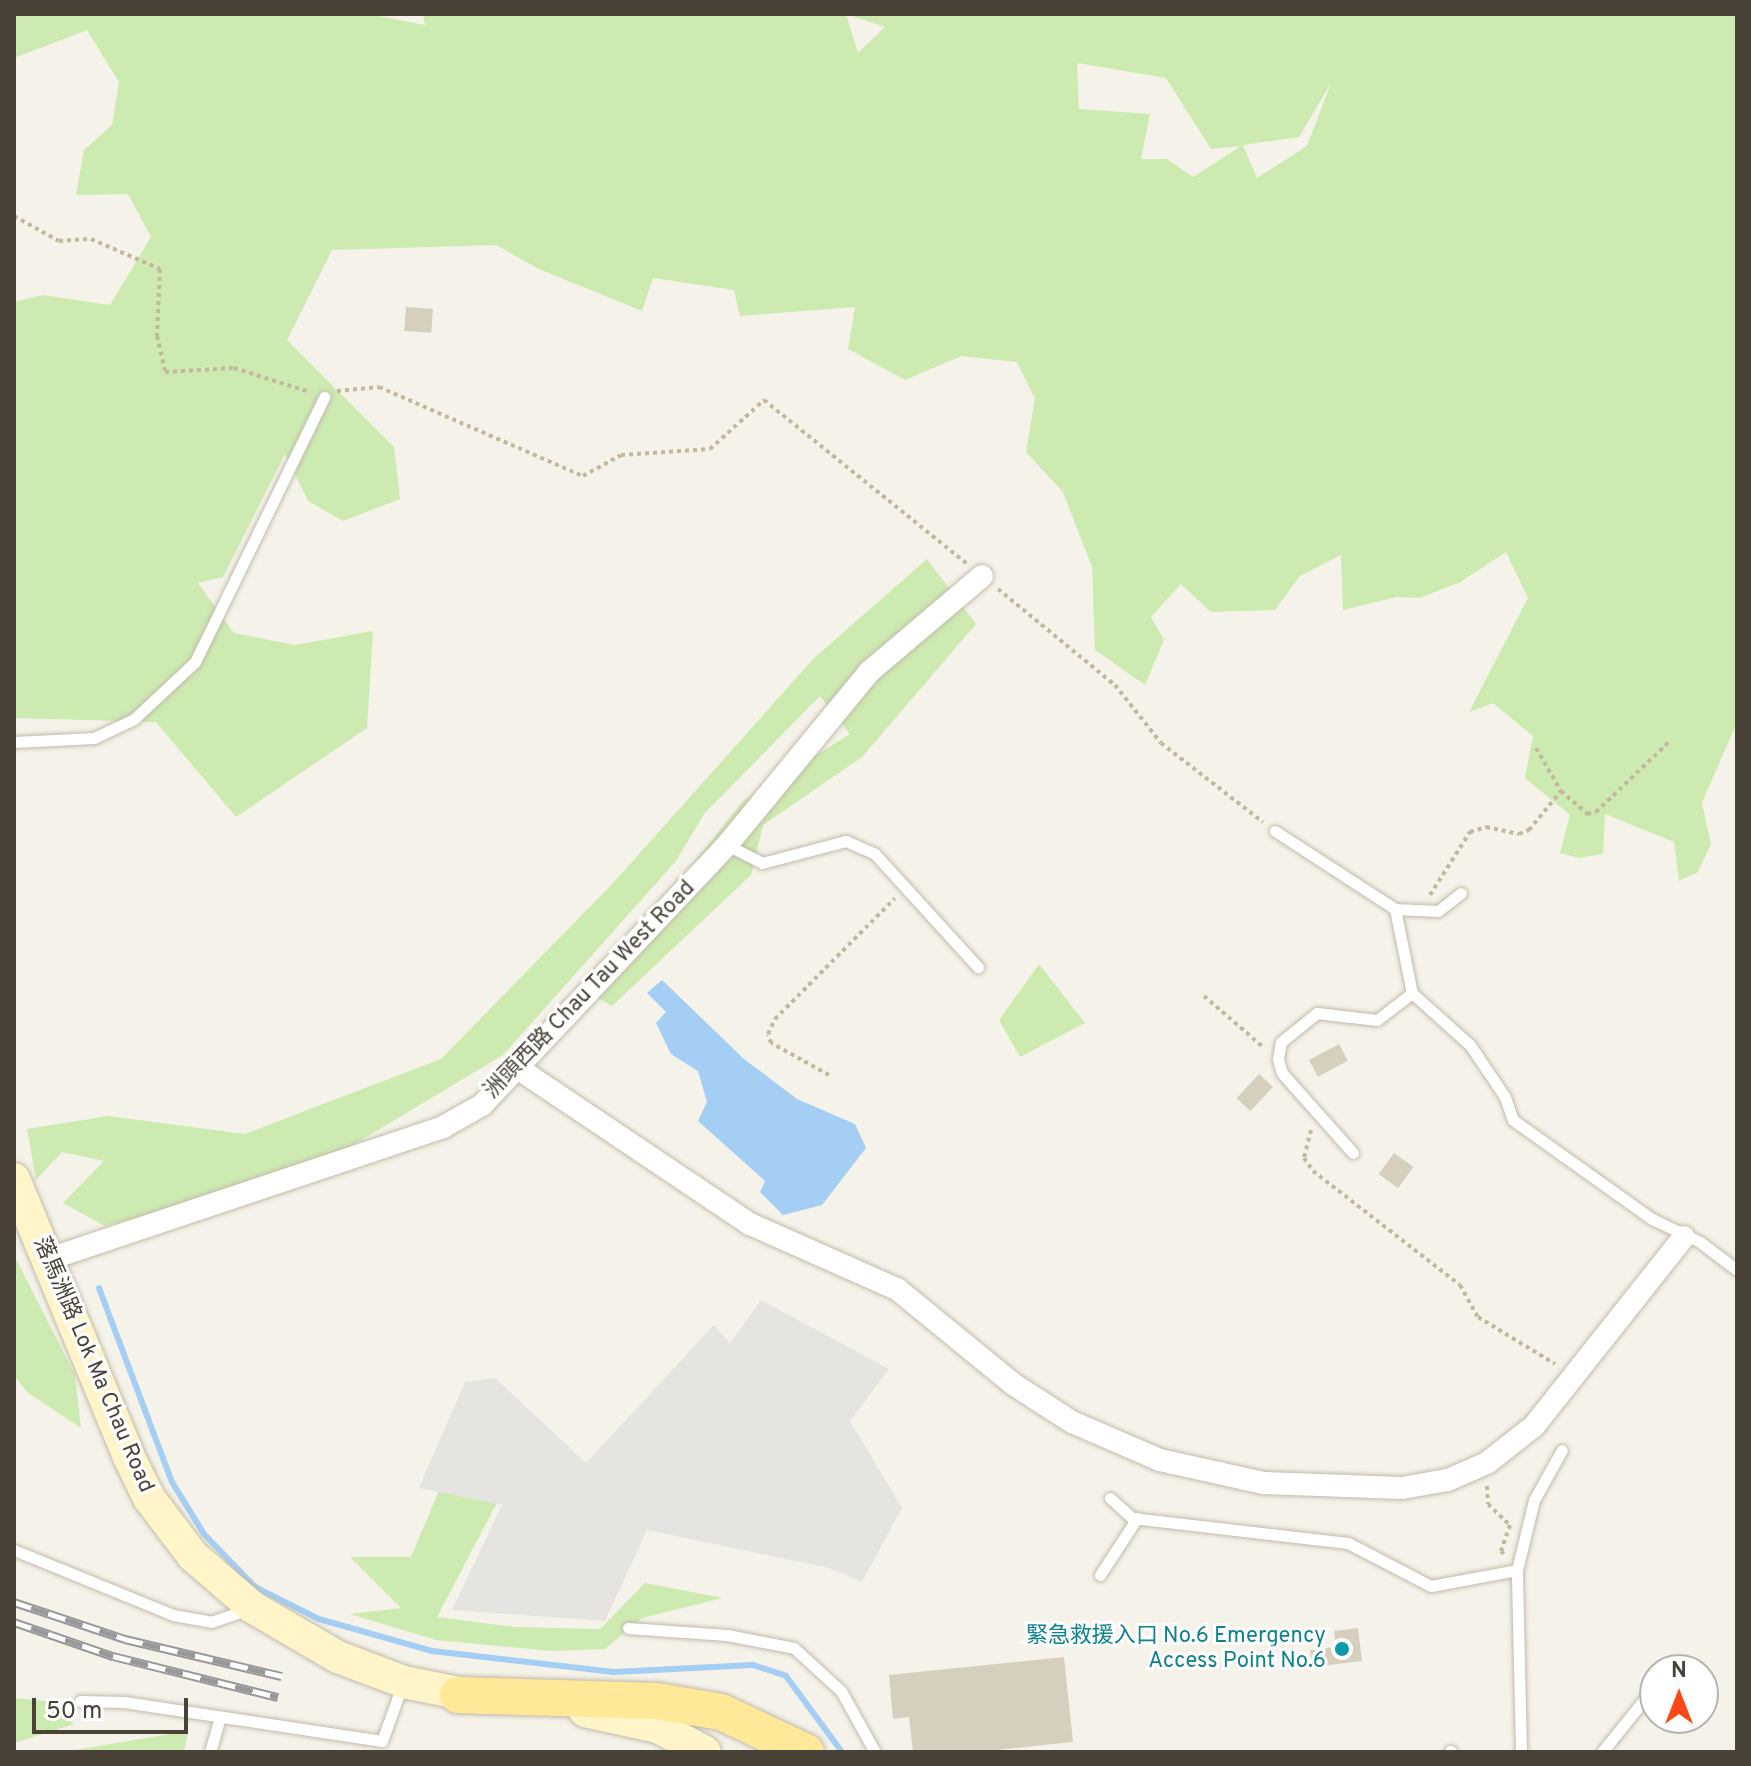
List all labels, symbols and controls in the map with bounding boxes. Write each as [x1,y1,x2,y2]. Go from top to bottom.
street label: 洲頭西路 Chau Tau West Road [478,875,702,1105]
street label: 落馬洲路 Lok Ma Chau Road [27,1233,159,1497]
place label: 緊急救援入口 No.6 Emergency Access Point No.6 [1026,1623,1326,1674]
marker: 緊急救援入口 No.6 Emergency Access Point No.6 [1333,1640,1351,1658]
north arrow [1639,1654,1719,1734]
text: N [1671,1658,1687,1685]
scale bar [36,1682,192,1732]
text: 50 m [46,1697,102,1727]

